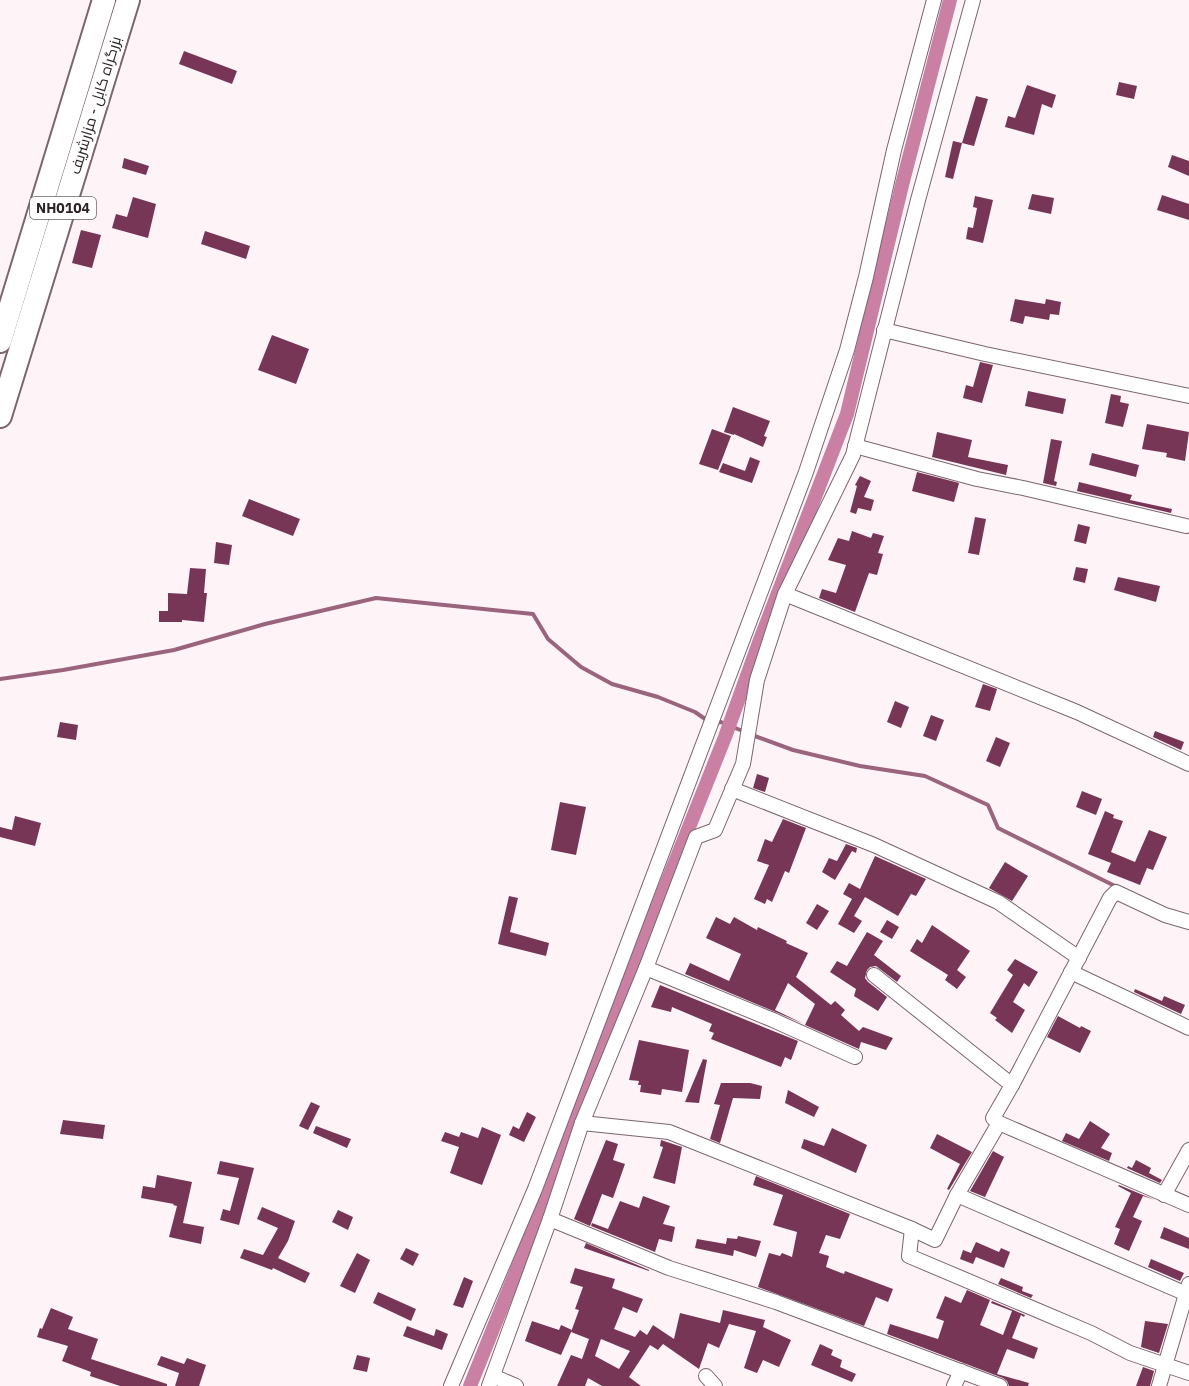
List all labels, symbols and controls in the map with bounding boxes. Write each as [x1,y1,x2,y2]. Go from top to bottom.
street label: بزرگراه کابل - مزارشریف [65,34,126,177]
road number: NH0104 [30,197,96,219]

